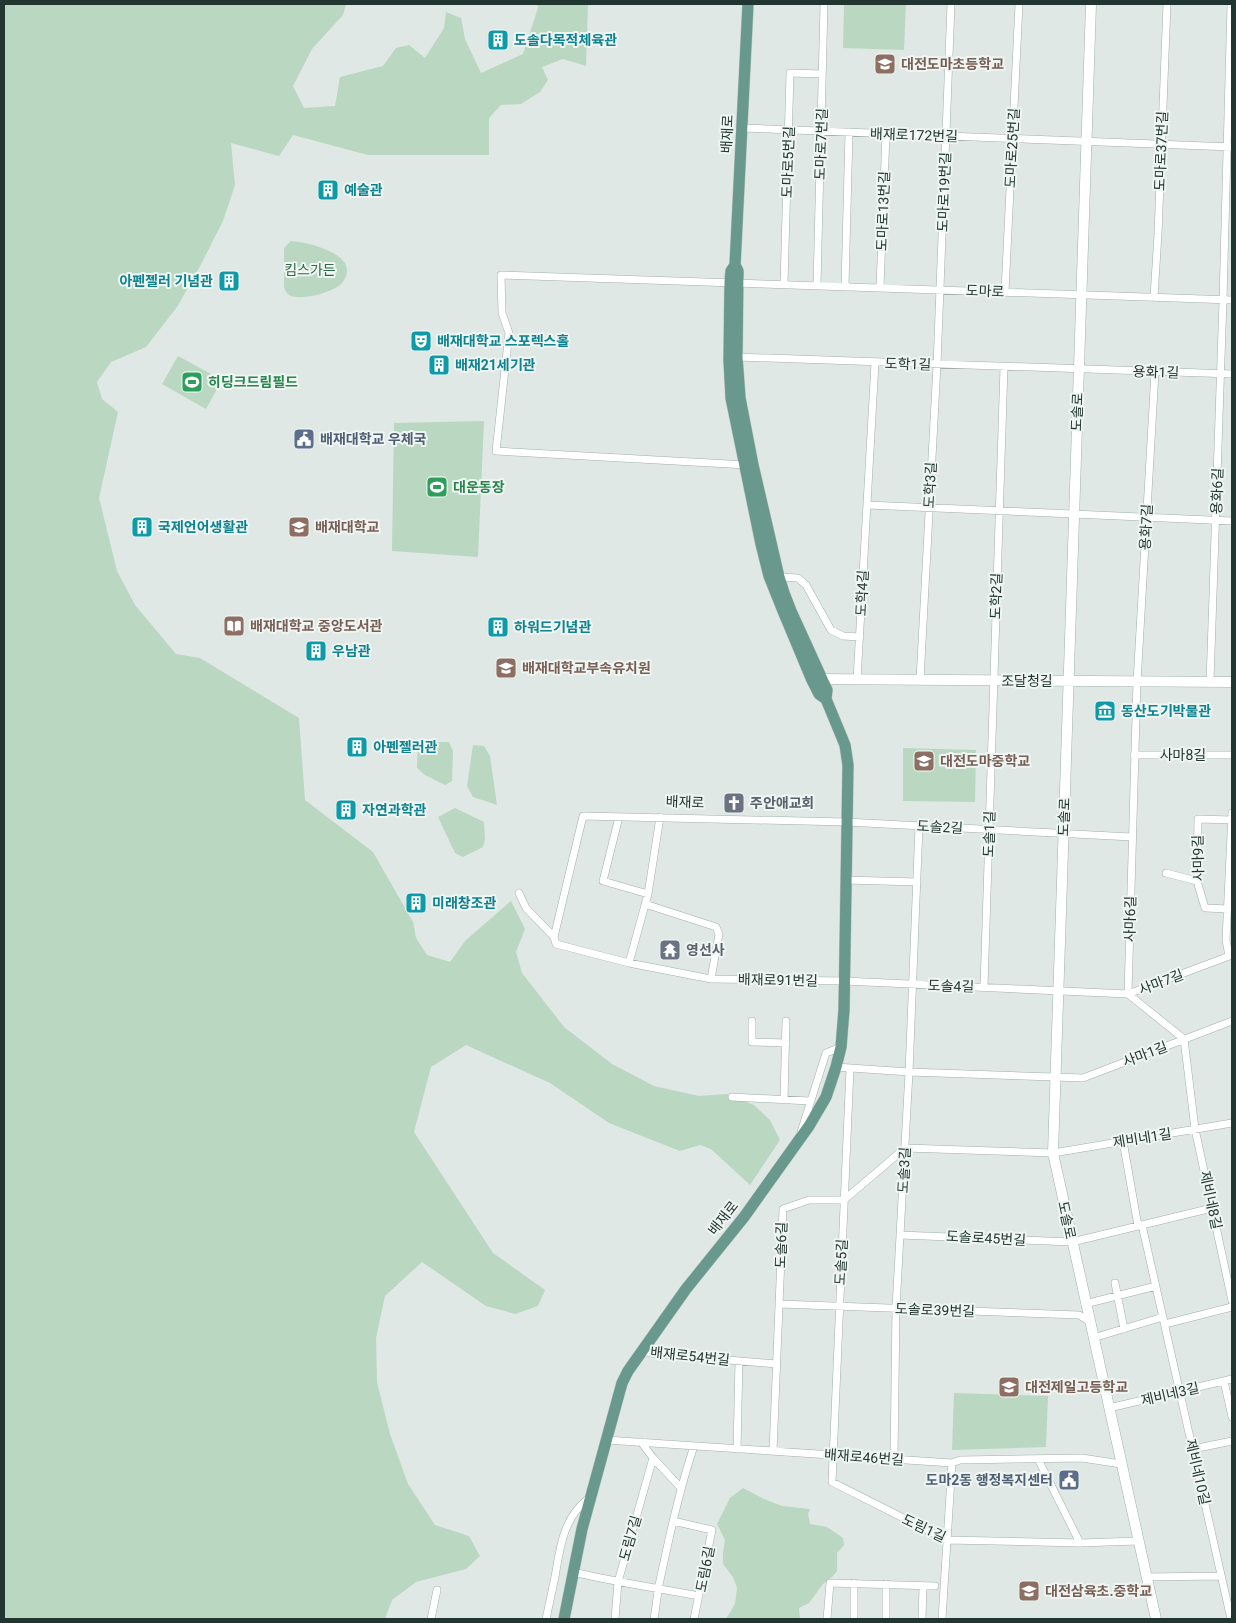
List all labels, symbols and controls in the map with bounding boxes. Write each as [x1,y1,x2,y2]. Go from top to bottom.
building icon: 도솔다목적체육관 [486,28,510,52]
place label: 도솔다목적체육관 [514,32,617,48]
school or university icon: 대전도마초등학교 [873,52,897,76]
place label: 대전도마초등학교 [901,56,1004,72]
street label: 도마로7번길 [812,108,830,180]
street label: 도마로25번길 [1002,108,1022,188]
street label: 도마로37번길 [1152,111,1170,191]
street label: 배재로 [718,114,736,154]
street label: 배재로172번길 [870,125,958,145]
street label: 도마로5번길 [779,126,797,198]
street label: 도마로19번길 [935,152,953,232]
street label: 도마로13번길 [874,171,892,251]
building icon: 예술관 [316,178,340,202]
place label: 예술관 [344,182,383,198]
park label: 킴스가든 [284,262,336,278]
building icon: 아펜젤러 기념관 [217,269,241,293]
place label: 아펜젤러 기념관 [119,273,213,289]
street label: 도마로 [965,282,1005,300]
theatre icon: 배재대학교 스포렉스홀 [409,329,433,353]
place label: 배재대학교 스포렉스홀 [437,333,569,349]
building icon: 배재21세기관 [427,353,451,377]
street label: 도학1길 [884,355,932,373]
place label: 배재21세기관 [455,357,536,373]
street label: 용화1길 [1132,363,1180,381]
sports icon: 히딩크드림필드 [180,370,204,394]
place label: 히딩크드림필드 [208,374,298,390]
street label: 도솔로 [1068,392,1086,432]
public building icon: 배재대학교 우체국 [292,427,316,451]
place label: 배재대학교 우체국 [320,431,427,447]
street label: 도학3길 [921,461,939,509]
street label: 용화6길 [1208,467,1226,515]
sports icon: 대운동장 [425,475,449,499]
place label: 대운동장 [453,479,505,495]
street label: 용화7길 [1137,503,1155,551]
building icon: 국제언어생활관 [130,515,154,539]
school or university icon: 배재대학교 [287,515,311,539]
place label: 국제언어생활관 [158,519,248,535]
place label: 배재대학교 [315,519,380,535]
street label: 도학4길 [853,569,871,617]
street label: 도학2길 [987,572,1005,620]
library icon: 배재대학교 중앙도서관 [222,614,246,638]
building icon: 하워드기념관 [486,615,510,639]
place label: 배재대학교 중앙도서관 [250,618,382,634]
place label: 하워드기념관 [514,619,591,635]
building icon: 우남관 [304,639,328,663]
place label: 우남관 [332,643,371,659]
school or university icon: 배재대학교부속유치원 [494,656,518,680]
place label: 배재대학교부속유치원 [522,660,651,676]
street label: 조달청길 [1001,673,1053,689]
museum icon: 동산도기박물관 [1093,699,1117,723]
place label: 동산도기박물관 [1121,703,1211,719]
building icon: 아펜젤러관 [345,735,369,759]
place label: 아펜젤러관 [373,739,438,755]
street label: 사마8길 [1160,747,1206,763]
school or university icon: 대전도마중학교 [912,749,936,773]
place label: 대전도마중학교 [940,753,1030,769]
church icon: 주안애교회 [722,791,746,815]
street label: 배재로 [665,793,705,811]
place label: 주안애교회 [750,795,814,811]
street label: 도솔로 [1055,797,1073,837]
building icon: 자연과학관 [334,798,358,822]
place label: 자연과학관 [362,802,427,818]
street label: 도솔1길 [980,810,998,858]
street label: 도솔2길 [916,818,964,836]
street label: 사마9길 [1190,835,1206,881]
building icon: 미래창조관 [404,891,428,915]
place label: 미래창조관 [432,895,497,911]
street label: 사마6길 [1122,896,1138,942]
temple icon: 영선사 [658,938,682,962]
place label: 영선사 [686,942,725,958]
street label: 사마7길 [1136,966,1186,998]
street label: 배재로91번길 [738,971,818,989]
street label: 도솔4길 [927,977,975,995]
street label: 사마1길 [1120,1038,1170,1070]
street label: 제비네1길 [1111,1125,1173,1151]
street label: 도솔3길 [895,1146,913,1194]
street label: 제비네8길 [1197,1169,1225,1231]
street label: 배재로 [705,1198,741,1238]
street label: 도솔로 [1055,1199,1079,1241]
street label: 도솔6길 [772,1221,790,1269]
street label: 도솔로45번길 [946,1228,1026,1248]
street label: 도솔5길 [832,1238,850,1286]
street label: 도솔로39번길 [895,1301,975,1319]
street label: 배재로54번길 [649,1344,731,1368]
school or university icon: 대전제일고등학교 [997,1375,1021,1399]
place label: 대전제일고등학교 [1025,1379,1128,1395]
street label: 제비네3길 [1139,1380,1201,1408]
street label: 제비네10길 [1183,1437,1213,1507]
street label: 배재로46번길 [823,1446,905,1468]
public building icon: 도마2동 행정복지센터 [1057,1468,1081,1492]
place label: 도마2동 행정복지센터 [926,1472,1053,1488]
street label: 도림1길 [900,1511,948,1545]
street label: 도림7길 [616,1513,644,1563]
street label: 도림6길 [693,1545,717,1593]
school or university icon: 대전삼육초.중학교 [1017,1579,1041,1603]
place label: 대전삼육초.중학교 [1045,1583,1152,1599]

